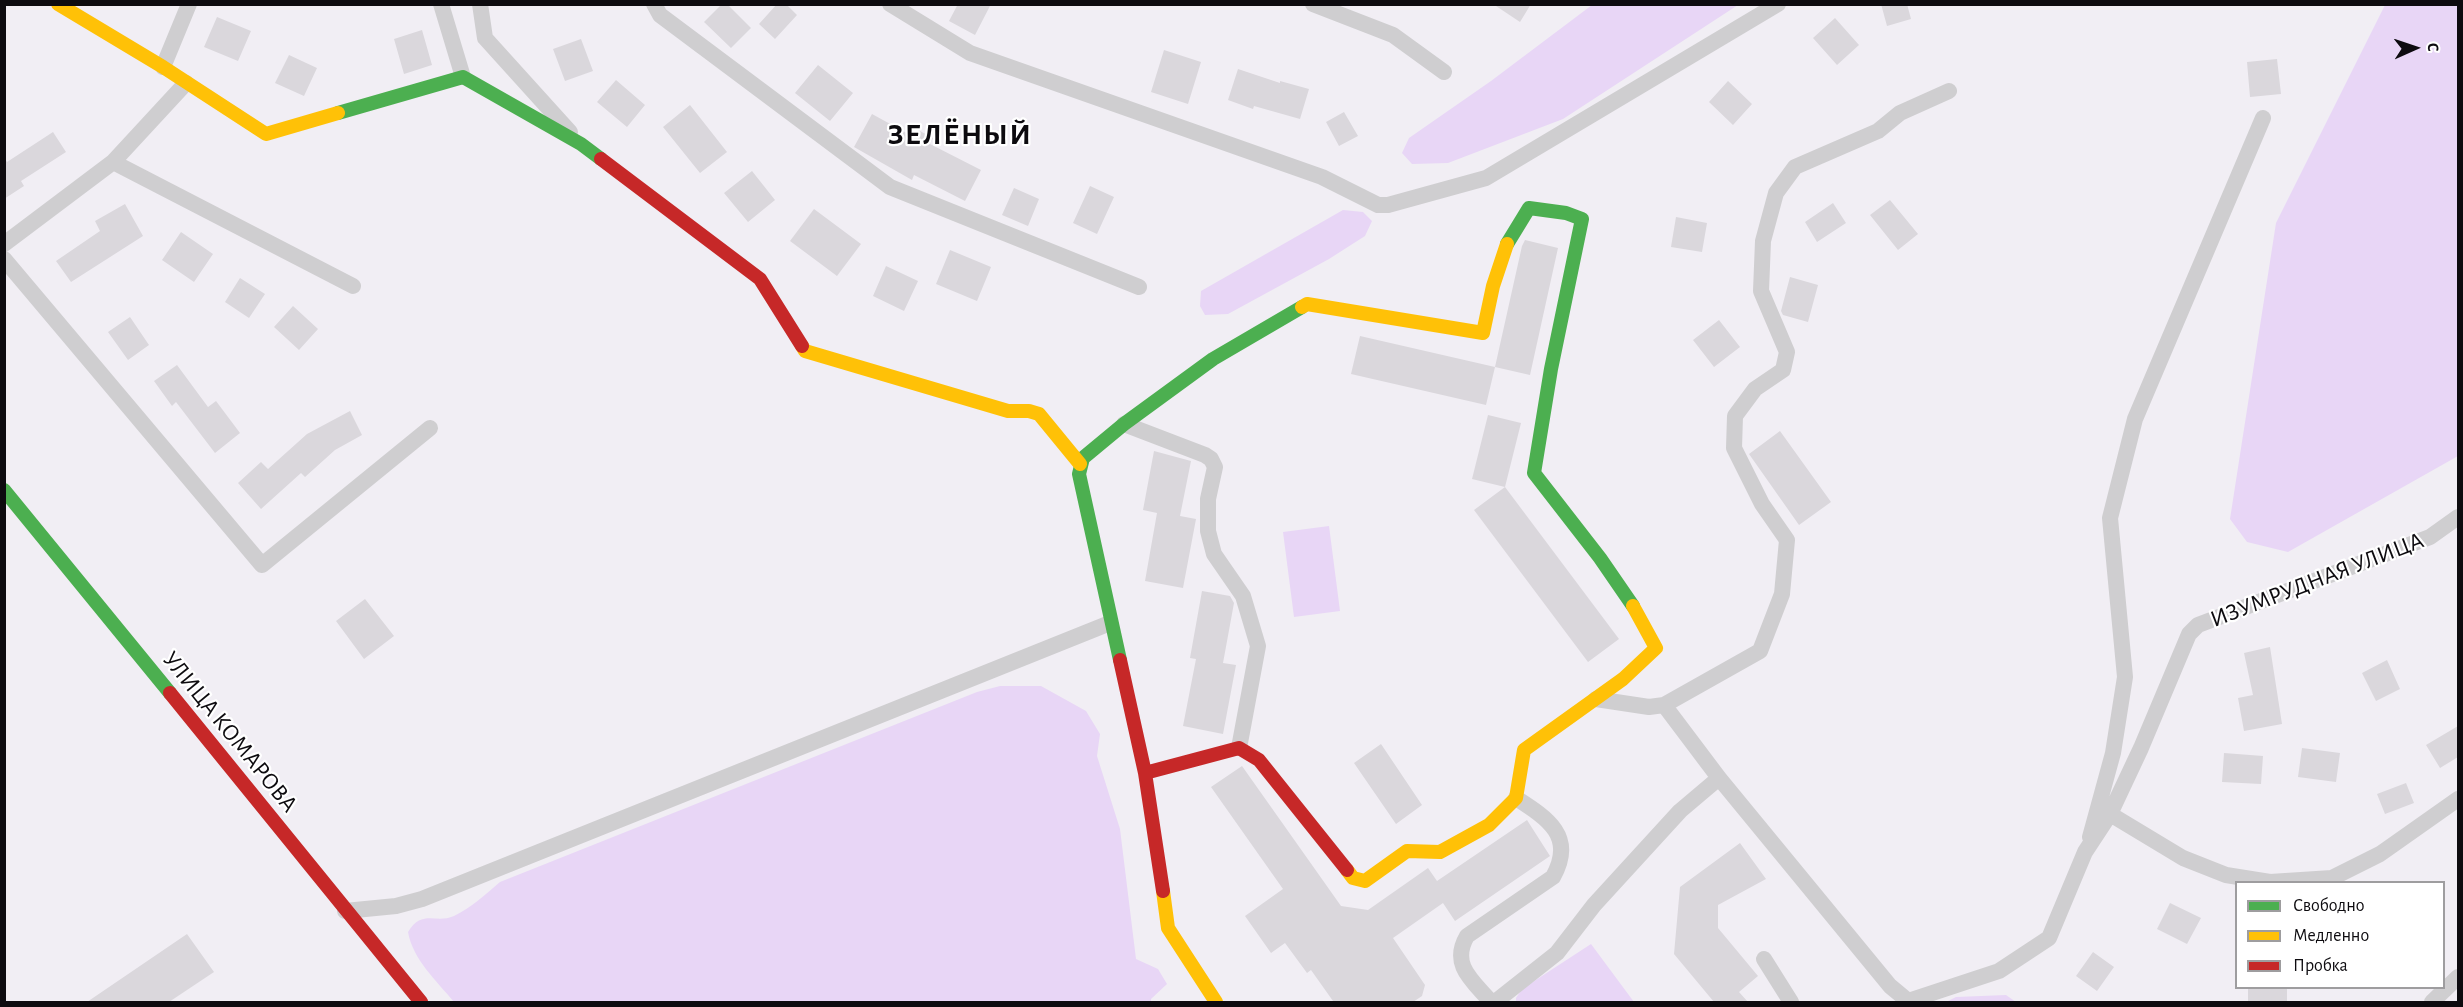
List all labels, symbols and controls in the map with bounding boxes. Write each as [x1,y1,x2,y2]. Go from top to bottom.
north arrow [2385,18,2445,78]
text: С [2425,42,2441,52]
district label: ЗЕЛЁНЫЙ [888,117,1032,153]
street label: ИЗУМРУДНАЯ УЛИЦА [2206,526,2428,634]
street label: УЛИЦА КОМАРОВА [156,646,304,818]
legend [2235,881,2445,989]
text: Свободно [2293,897,2365,915]
text: Медленно [2293,927,2369,945]
text: Пробка [2293,957,2348,975]

